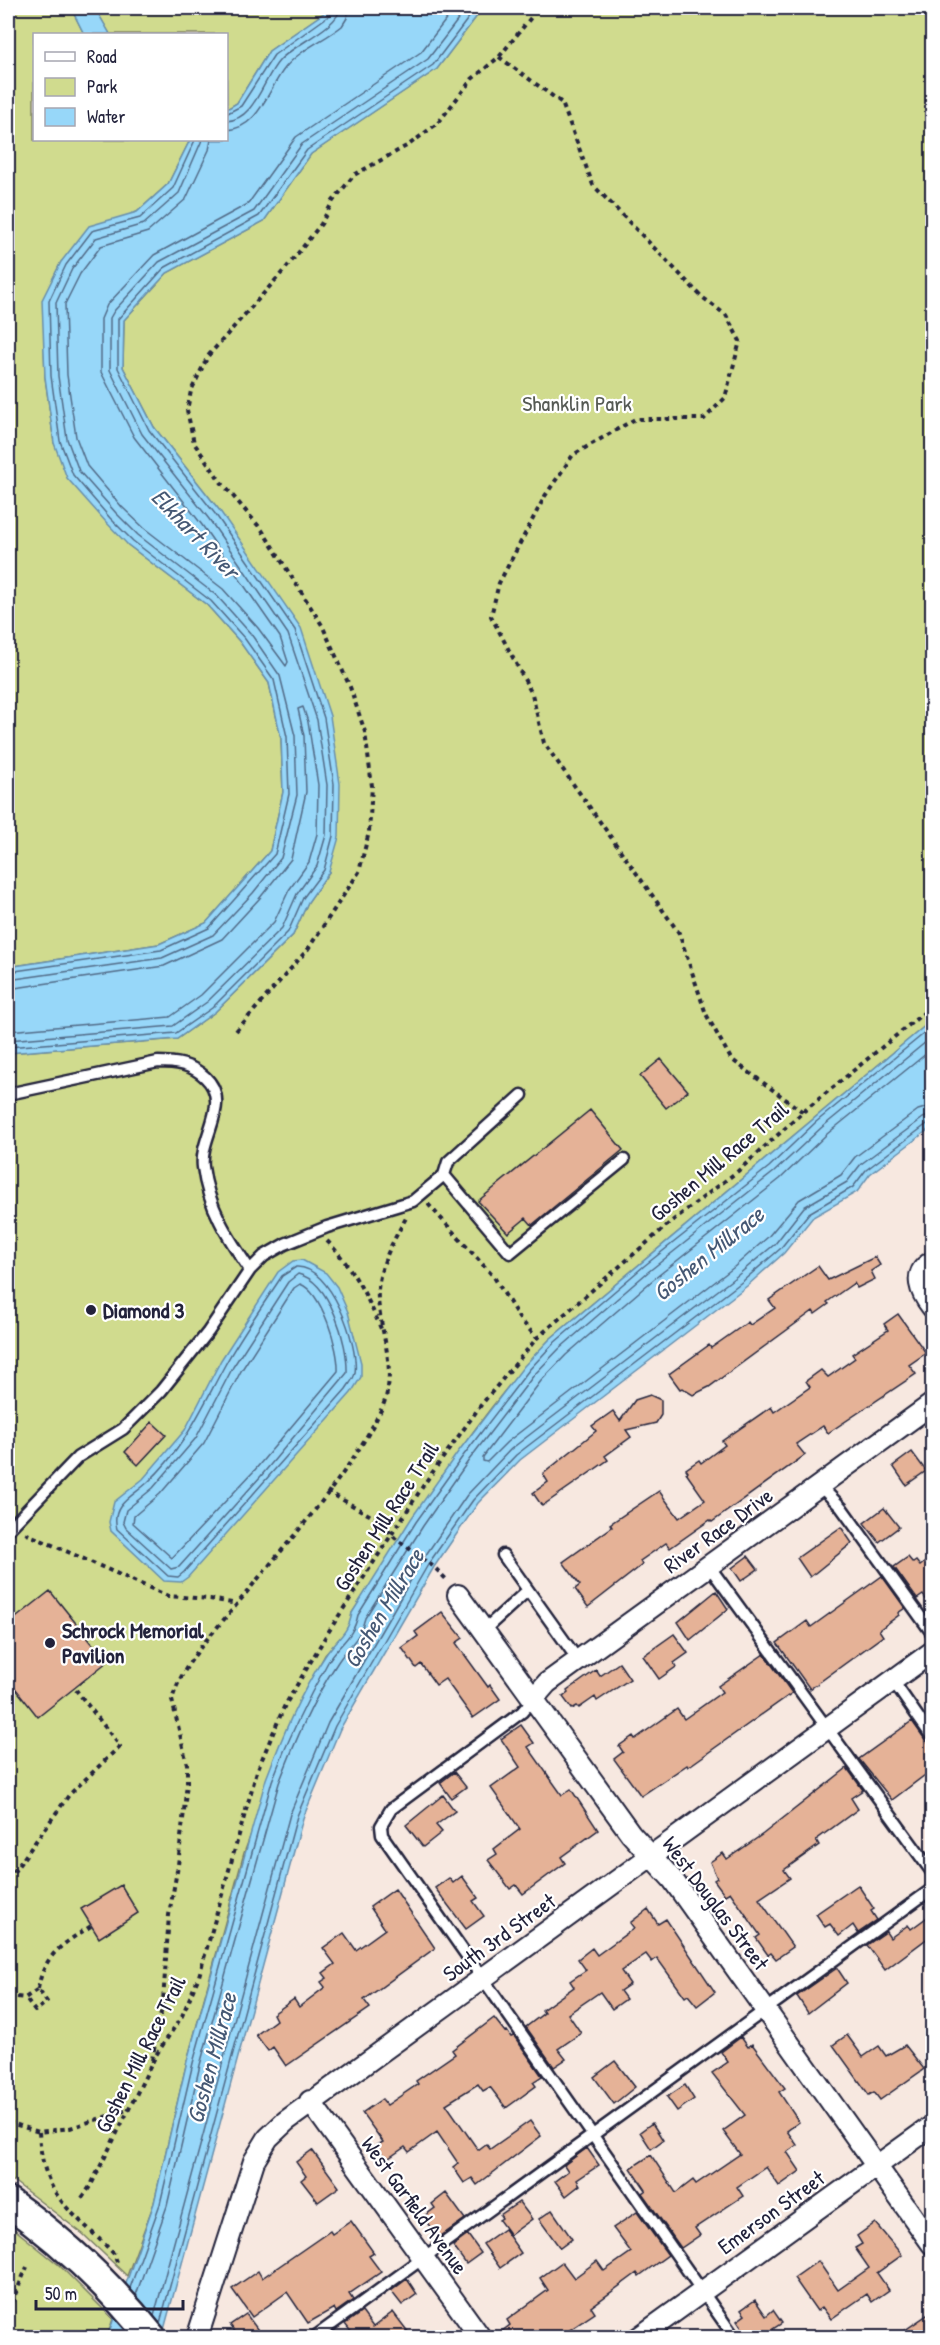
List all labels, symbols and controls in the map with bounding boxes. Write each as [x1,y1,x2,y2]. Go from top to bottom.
legend [33,33,228,141]
text: Road [87,44,117,69]
text: Park [87,74,118,99]
text: Water [87,104,125,129]
park label: Shanklin Park [522,388,632,418]
water label: Elkhart River [145,481,249,587]
street label: Goshen Mill Race Trail [643,1094,795,1228]
water label: Goshen Millrace [646,1198,771,1308]
place label: Diamond 3 [103,1295,184,1325]
marker: Diamond 3 [84,1303,98,1317]
street label: Goshen Mill Race Trail [326,1435,446,1597]
street label: River Race Drive [657,1480,779,1580]
water label: Goshen Millrace [335,1541,432,1674]
place label: Schrock Memorial Pavilion [62,1615,205,1670]
marker: Schrock Memorial Pavilion [43,1636,57,1650]
street label: West Douglas Street [656,1830,777,1976]
street label: South 3rd Street [436,1886,562,1988]
street label: Goshen Mill Race Trail [87,1970,193,2138]
water label: Goshen Millrace [178,1988,244,2127]
street label: West Garfield Avenue [355,2130,475,2280]
street label: Emerson Street [711,2163,831,2261]
scale bar [36,2273,183,2311]
text: 50 m [45,2281,77,2306]

